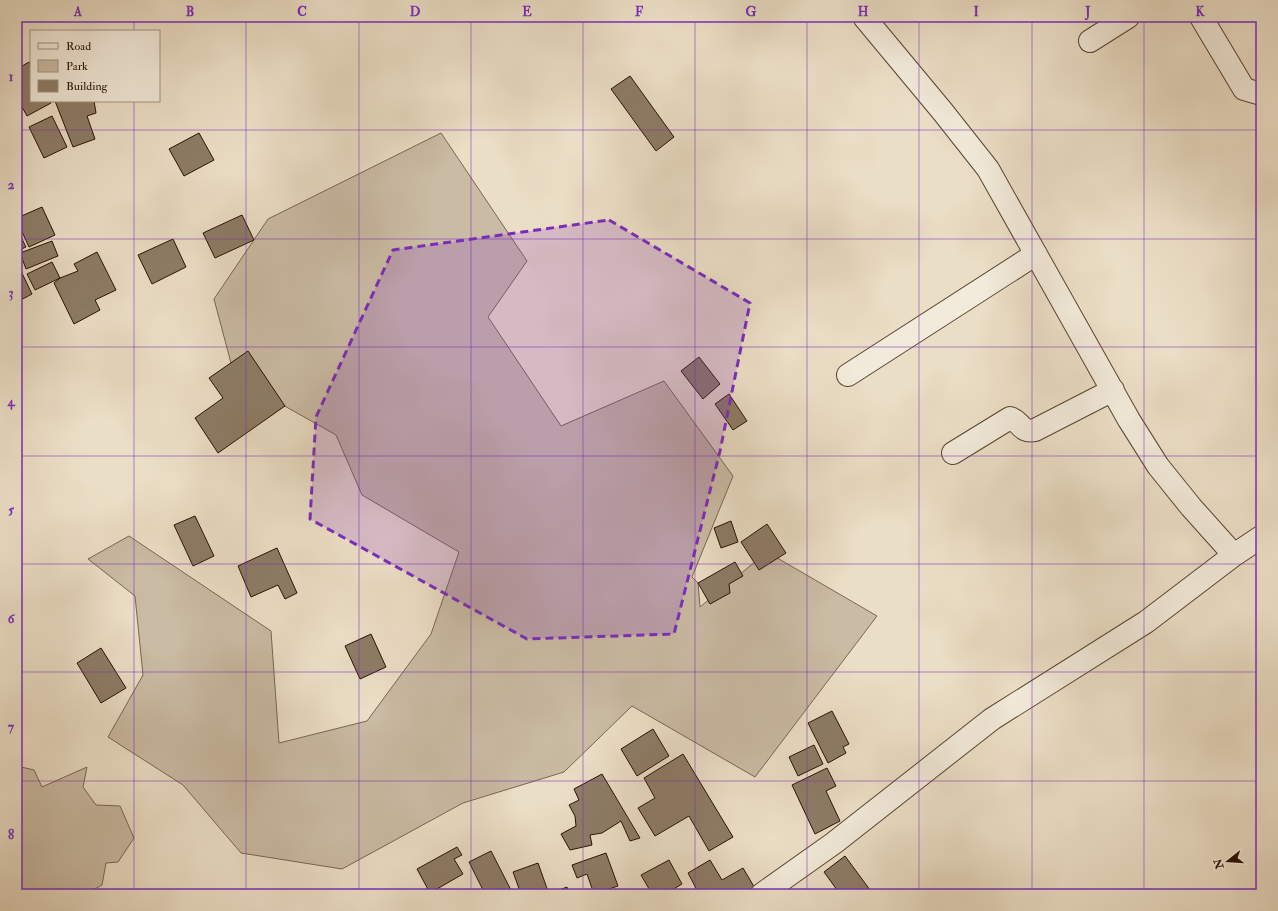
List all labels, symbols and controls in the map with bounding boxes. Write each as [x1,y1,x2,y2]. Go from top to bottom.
text: A [73,4,83,20]
text: B [186,4,194,20]
text: C [297,4,307,20]
text: D [410,4,421,20]
text: E [522,4,532,20]
text: F [635,4,644,20]
text: G [746,4,757,20]
text: H [858,4,869,20]
text: I [973,4,979,20]
text: J [1084,4,1091,21]
text: K [1195,4,1205,20]
legend [30,30,160,102]
text: Road [66,39,91,54]
text: Park [66,59,88,74]
text: 1 [9,69,14,85]
text: Building [66,79,109,94]
text: 2 [8,177,15,193]
text: 3 [9,285,14,301]
text: 4 [6,394,15,410]
text: 5 [8,502,14,518]
text: 6 [8,611,16,627]
text: 7 [8,719,15,735]
text: 8 [8,827,14,843]
north arrow [1208,841,1248,881]
text: N [1211,856,1227,871]

